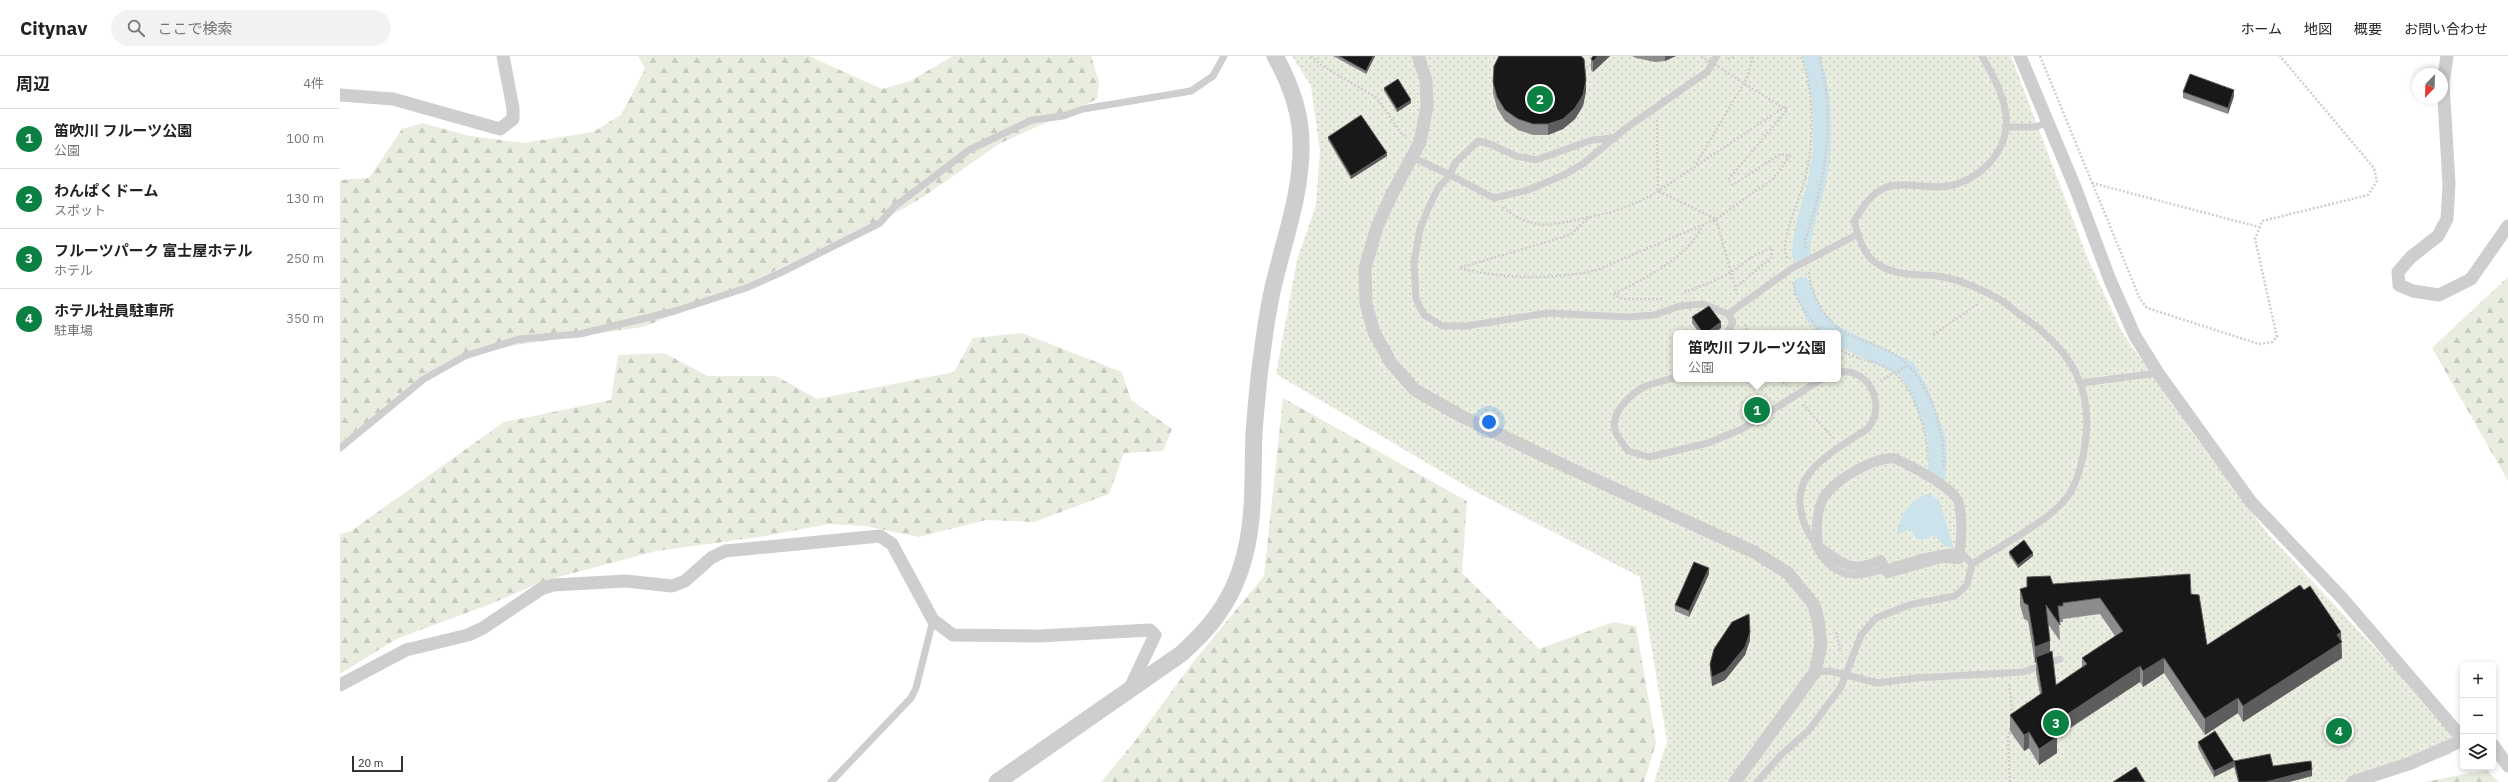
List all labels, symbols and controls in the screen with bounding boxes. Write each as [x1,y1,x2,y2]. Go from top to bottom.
search box [111,10,391,46]
text: Citynav [20,16,87,40]
icon: search [125,17,147,39]
text: ここで検索 [157,19,232,38]
text: ホーム [2240,20,2282,38]
text: 地図 [2304,20,2332,38]
text: 概要 [2354,20,2382,38]
text: お問い合わせ [2404,20,2488,38]
north arrow [2412,68,2448,104]
text: 周辺 [16,73,50,95]
text: 4件 [303,75,324,92]
pin: 2 [1527,84,1553,114]
text: 笛吹川 フルーツ公園 [54,121,192,140]
text: 1 [25,130,33,147]
text: 100 m [286,130,324,147]
text: 公園 [54,142,80,159]
text: わんぱくドーム [54,181,159,200]
text: 2 [25,190,33,207]
text: 130 m [286,190,324,207]
text: スポット [54,202,106,219]
text: フルーツパーク 富士屋ホテル [54,241,252,260]
text: 3 [25,250,33,267]
text: 250 m [286,250,324,267]
text: ホテル [54,262,93,279]
text: ホテル社員駐車所 [54,301,174,320]
text: 4 [25,310,33,327]
text: 350 m [286,310,324,327]
text: 駐車場 [54,322,93,339]
popup [1673,330,1841,382]
text: 笛吹川 フルーツ公園 [1688,338,1826,357]
text: 公園 [1688,359,1714,376]
pin: 1 [1744,395,1770,425]
your location [1479,412,1499,432]
map controls [2460,662,2496,770]
button: + [2460,662,2496,698]
button: − [2460,698,2496,734]
pin: 3 [2043,708,2069,738]
pin: 4 [2326,716,2352,746]
button: layers [2460,734,2496,770]
scale bar [352,754,403,773]
text: 20 m [358,756,383,770]

